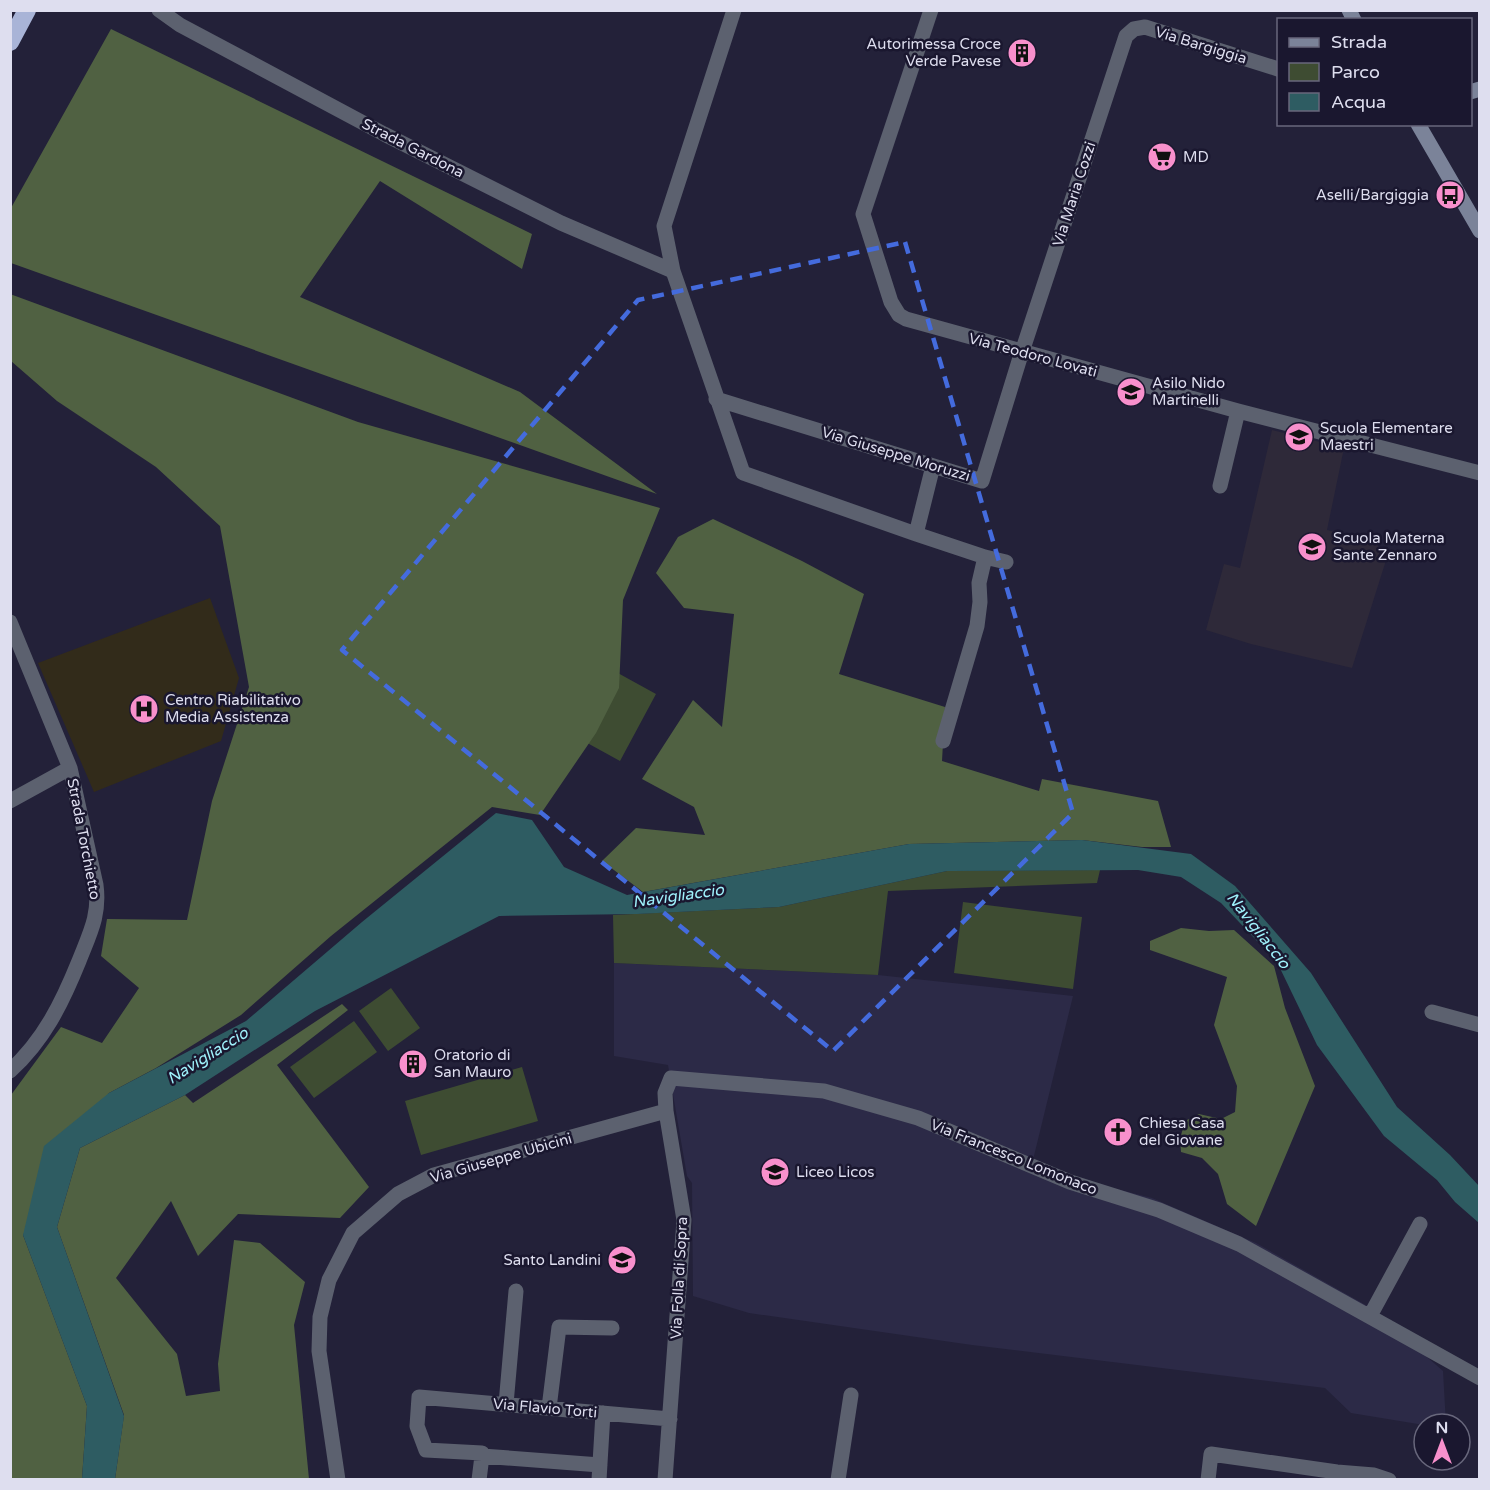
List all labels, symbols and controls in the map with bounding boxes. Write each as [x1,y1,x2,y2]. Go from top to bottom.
legend [1277,18,1472,126]
street label: Via Bargiggia [1153,23,1249,67]
text: Strada [1331,31,1387,53]
place label: Autorimessa Croce Verde Pavese [866,35,1001,70]
building icon: Autorimessa Croce Verde Pavese [1006,37,1038,69]
text: Parco [1331,61,1380,83]
text: Acqua [1331,91,1386,113]
street label: Strada Gardona [359,115,467,181]
street label: Via Maria Cozzi [1049,139,1099,249]
supermarket icon: MD [1146,141,1178,173]
place label: MD [1183,148,1209,166]
bus stop icon: Aselli/Bargiggia [1434,179,1466,211]
place label: Aselli/Bargiggia [1316,186,1429,204]
street label: Via Teodoro Lovati [967,329,1099,381]
place label: Asilo Nido Martinelli [1152,374,1225,409]
school or university icon: Asilo Nido Martinelli [1115,376,1147,408]
place label: Scuola Elementare Maestri [1320,419,1453,454]
school or university icon: Scuola Elementare Maestri [1283,421,1315,453]
street label: Via Giuseppe Moruzzi [819,423,973,485]
place label: Scuola Materna Sante Zennaro [1333,529,1445,564]
school or university icon: Scuola Materna Sante Zennaro [1296,531,1328,563]
place label: Centro Riabilitativo Media Assistenza [165,691,301,726]
hospital icon: Centro Riabilitativo Media Assistenza [128,693,160,725]
street label: Strada Torchietto [63,777,105,901]
water label: Navigliaccio [631,880,726,912]
water label: Navigliaccio [1222,888,1295,974]
water label: Navigliaccio [163,1022,253,1089]
place label: Oratorio di San Mauro [434,1046,511,1081]
building icon: Oratorio di San Mauro [397,1048,429,1080]
place label: Chiesa Casa del Giovane [1139,1114,1225,1149]
street label: Via Francesco Lomonaco [928,1115,1100,1199]
church icon: Chiesa Casa del Giovane [1102,1116,1134,1148]
street label: Via Giuseppe Ubicini [428,1129,574,1187]
school or university icon: Liceo Licos [759,1156,791,1188]
place label: Liceo Licos [796,1163,874,1181]
street label: Via Folla di Sopra [667,1216,691,1340]
school or university icon: Santo Landini [606,1244,638,1276]
place label: Santo Landini [503,1251,601,1269]
street label: Via Flavio Torti [492,1394,598,1422]
north arrow [1412,1412,1472,1472]
text: N [1436,1418,1448,1438]

